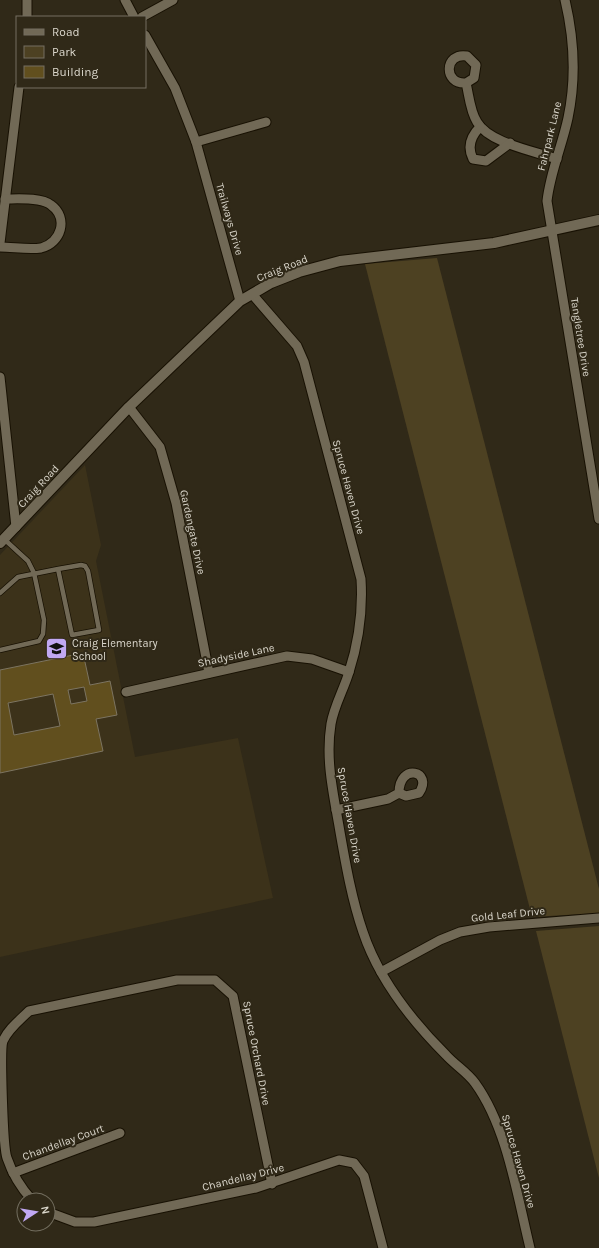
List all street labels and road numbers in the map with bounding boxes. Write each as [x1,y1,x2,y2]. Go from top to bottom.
street label: Fahrpark Lane [535,100,564,172]
street label: Trailways Drive [213,182,246,257]
street label: Craig Road [255,252,310,285]
street label: Tangletree Drive [568,297,593,378]
street label: Spruce Haven Drive [330,439,367,536]
street label: Craig Road [15,462,62,511]
street label: Gardengate Drive [177,489,208,576]
street label: Shadyside Lane [196,641,276,670]
street label: Spruce Haven Drive [335,766,364,864]
street label: Gold Leaf Drive [470,904,546,925]
street label: Spruce Orchard Drive [240,1000,273,1107]
street label: Spruce Haven Drive [499,1113,538,1210]
street label: Chandellay Court [21,1122,106,1163]
street label: Chandellay Drive [201,1161,286,1194]

